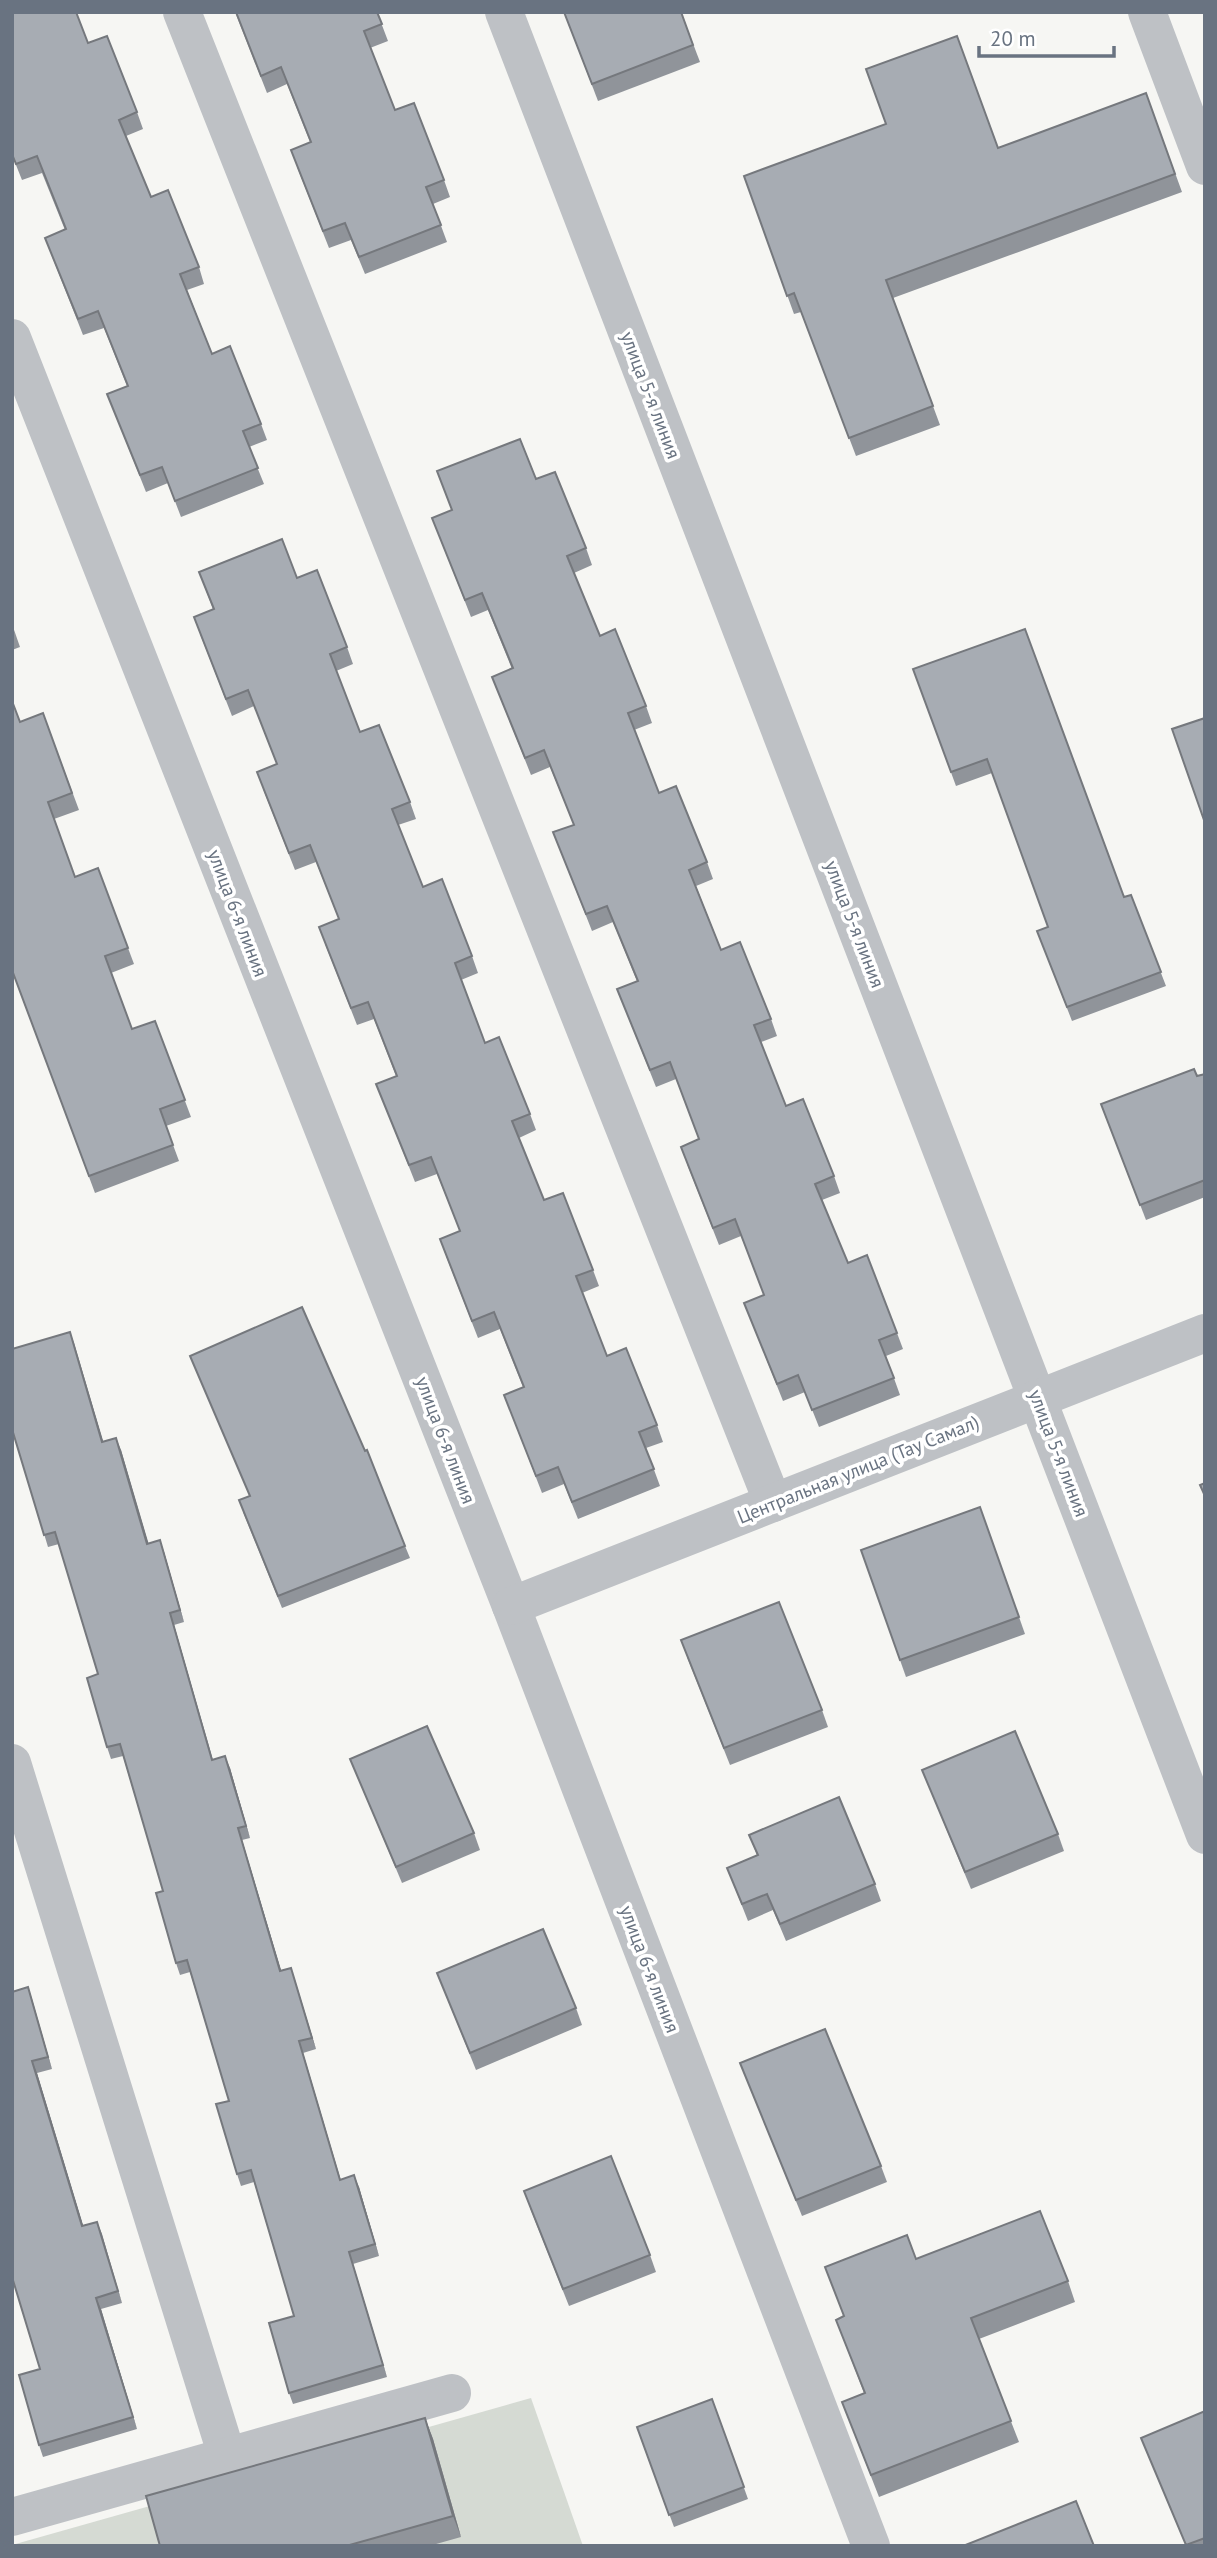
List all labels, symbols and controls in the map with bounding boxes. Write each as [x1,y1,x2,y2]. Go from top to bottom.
scale bar [979,14,1114,58]
text: 20 m [990,25,1036,52]
street label: улица 5-я линия [616,328,686,462]
street label: улица 6-я линия [203,846,273,980]
street label: улица 5-я линия [820,857,890,991]
street label: улица 6-я линия [411,1373,481,1507]
street label: улица 5-я линия [1024,1386,1094,1520]
street label: Центральная улица (Тау Самал) [734,1409,982,1529]
street label: улица 6-я линия [615,1902,685,2036]

